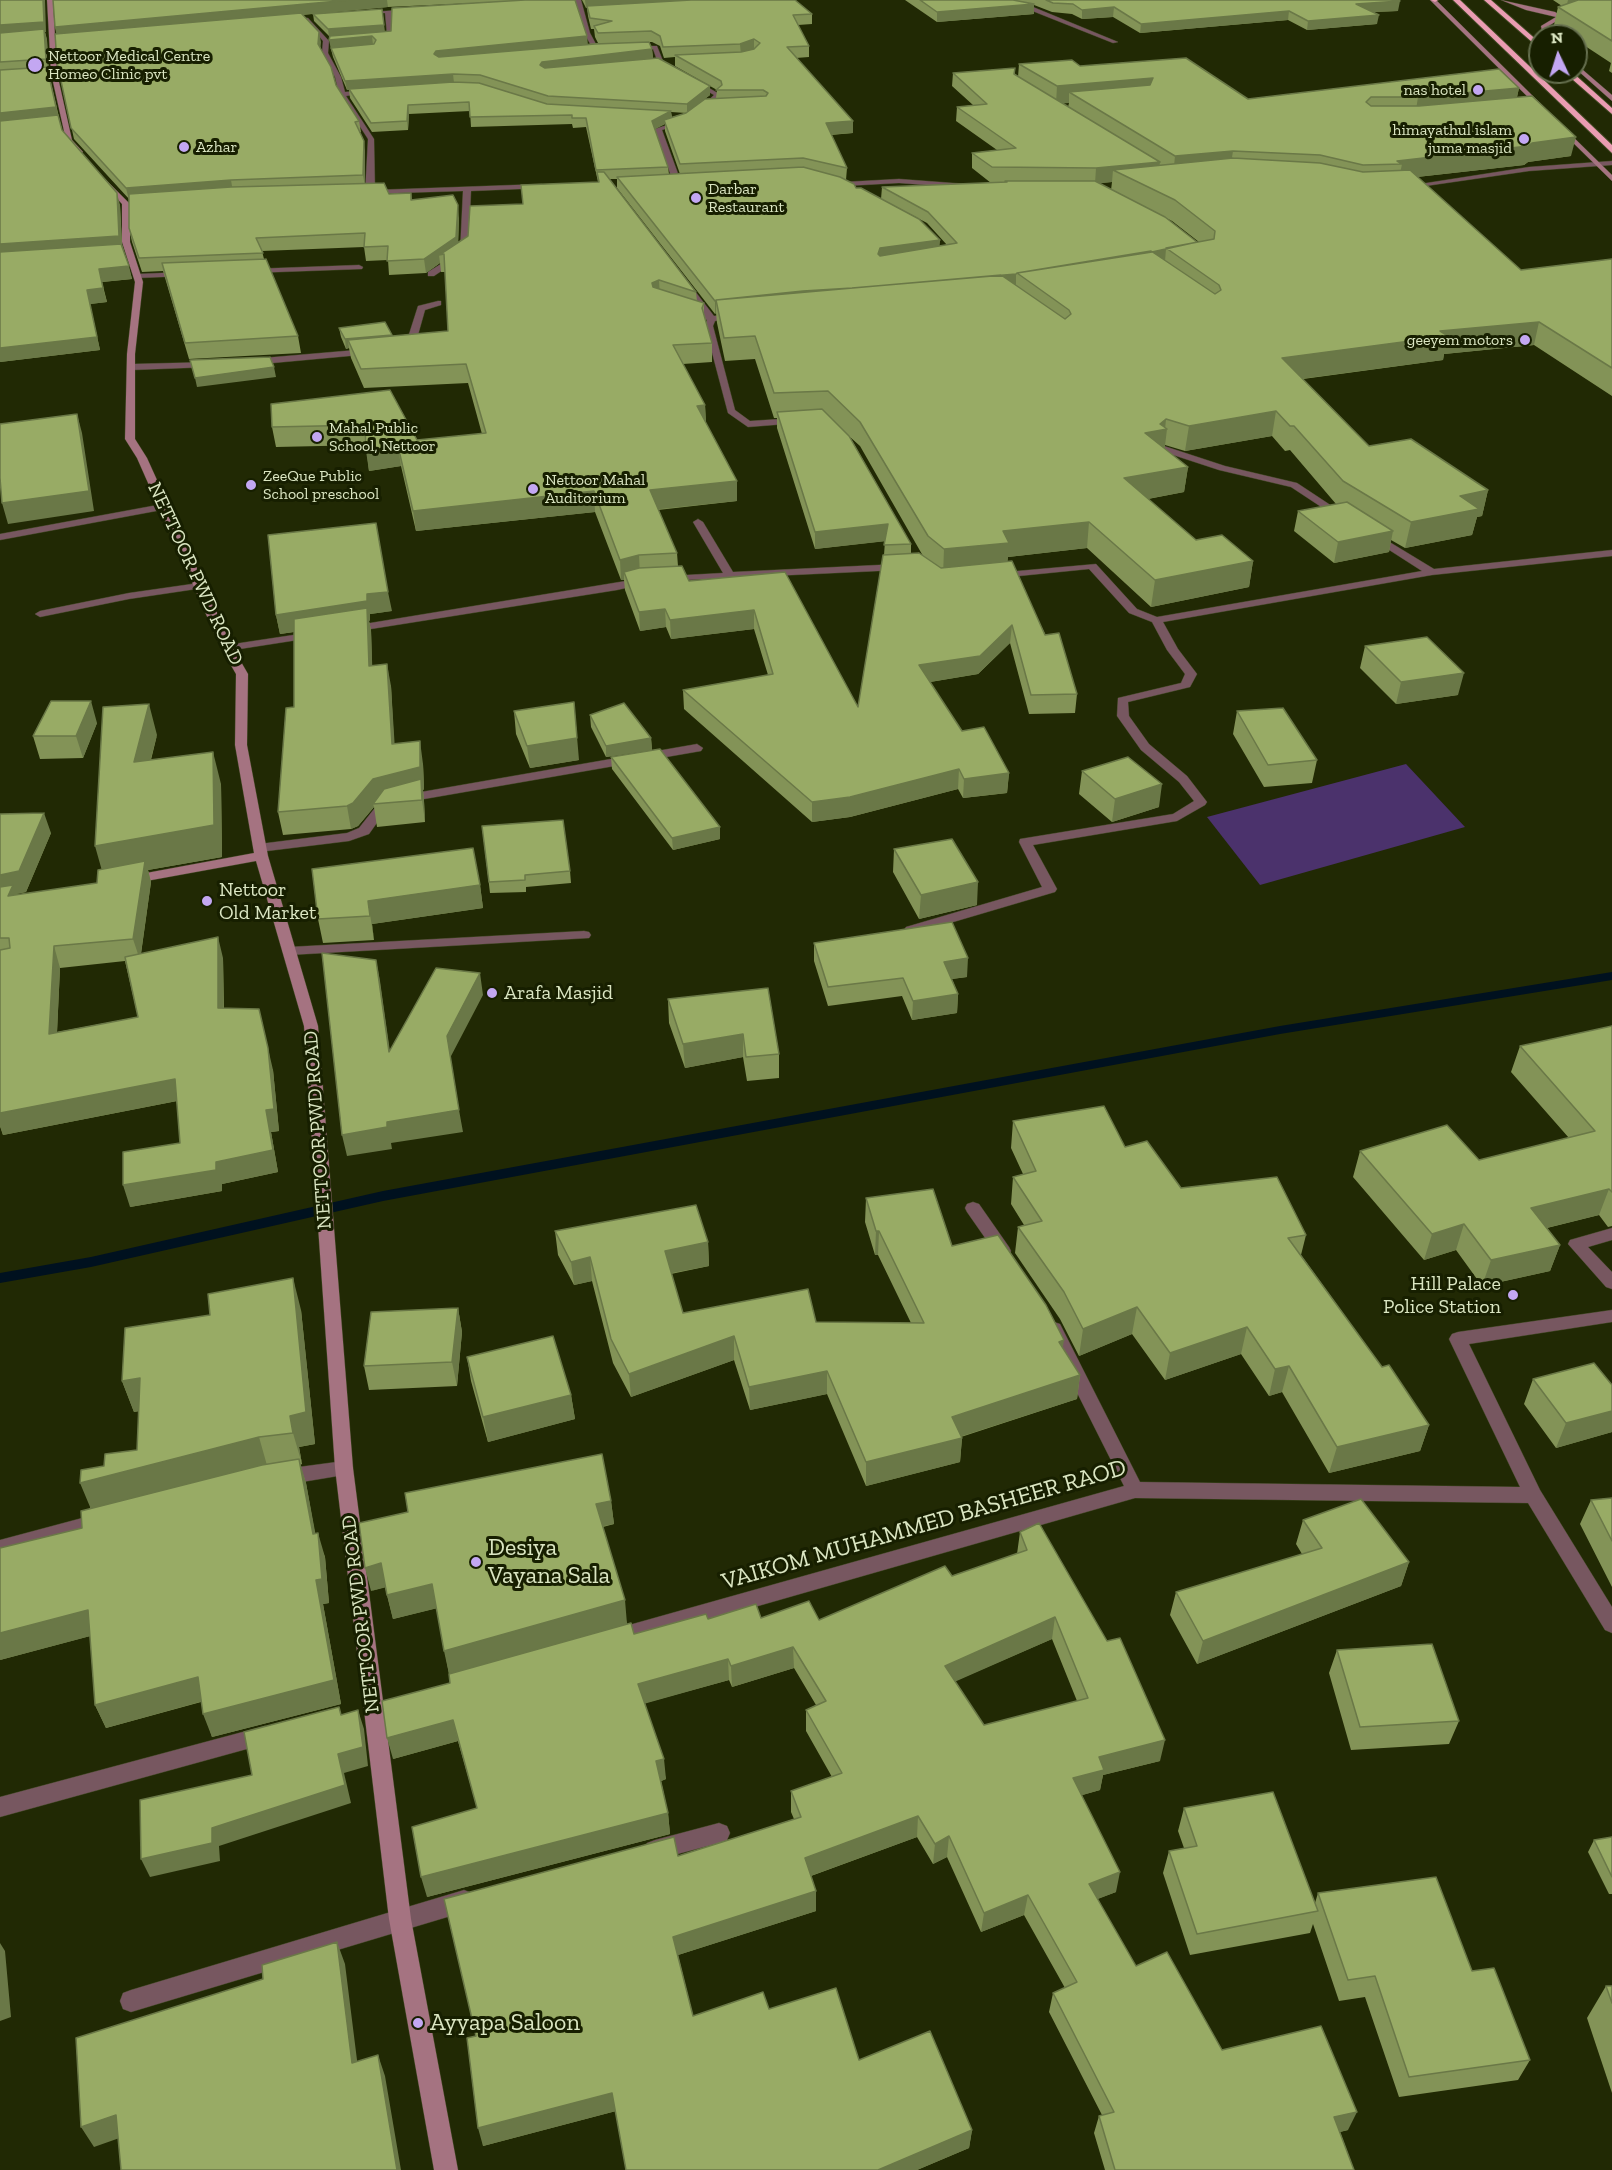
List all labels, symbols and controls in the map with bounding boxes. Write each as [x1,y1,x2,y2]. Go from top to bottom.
north arrow [1528,24,1588,84]
text: N [1550,28,1564,47]
place label: Nettoor Medical Centre Homeo Clinic pvt [48,46,210,84]
marker: Nettoor Medical Centre Homeo Clinic pvt [26,56,44,74]
place label: nas hotel [1404,80,1466,100]
marker: nas hotel [1471,83,1485,97]
place label: himayathul islam juma masjid [1392,120,1512,158]
marker: himayathul islam juma masjid [1517,132,1531,146]
place label: Azhar [196,137,237,157]
marker: Azhar [177,140,191,154]
place label: Darbar Restaurant [708,179,784,217]
marker: Darbar Restaurant [689,191,703,205]
place label: geeyem motors [1407,330,1513,350]
marker: geeyem motors [1518,333,1532,347]
place label: Mahal Public School, Nettoor [329,418,435,456]
marker: Mahal Public School, Nettoor [310,430,324,444]
place label: ZeeQue Public School preschool [263,466,379,504]
place label: Nettoor Mahal Auditorium [545,470,645,508]
marker: ZeeQue Public School preschool [244,478,258,492]
street label: NETTOOR PWD ROAD [142,479,248,669]
marker: Nettoor Mahal Auditorium [526,482,540,496]
place label: Nettoor Old Market [219,878,316,925]
marker: Nettoor Old Market [200,894,214,908]
place label: Arafa Masjid [504,981,613,1005]
marker: Arafa Masjid [485,986,499,1000]
street label: NETTOOR PWD ROAD [299,1030,337,1230]
place label: Hill Palace Police Station [1383,1272,1501,1319]
marker: Hill Palace Police Station [1506,1288,1520,1302]
street label: VAIKOM MUHAMMED BASHEER RAOD [718,1453,1130,1597]
street label: NETTOOR PWD ROAD [337,1514,385,1714]
place label: Desiya Vayana Sala [488,1534,610,1590]
marker: Desiya Vayana Sala [469,1555,483,1569]
place label: Ayyapa Saloon [430,2009,580,2037]
marker: Ayyapa Saloon [411,2016,425,2030]

